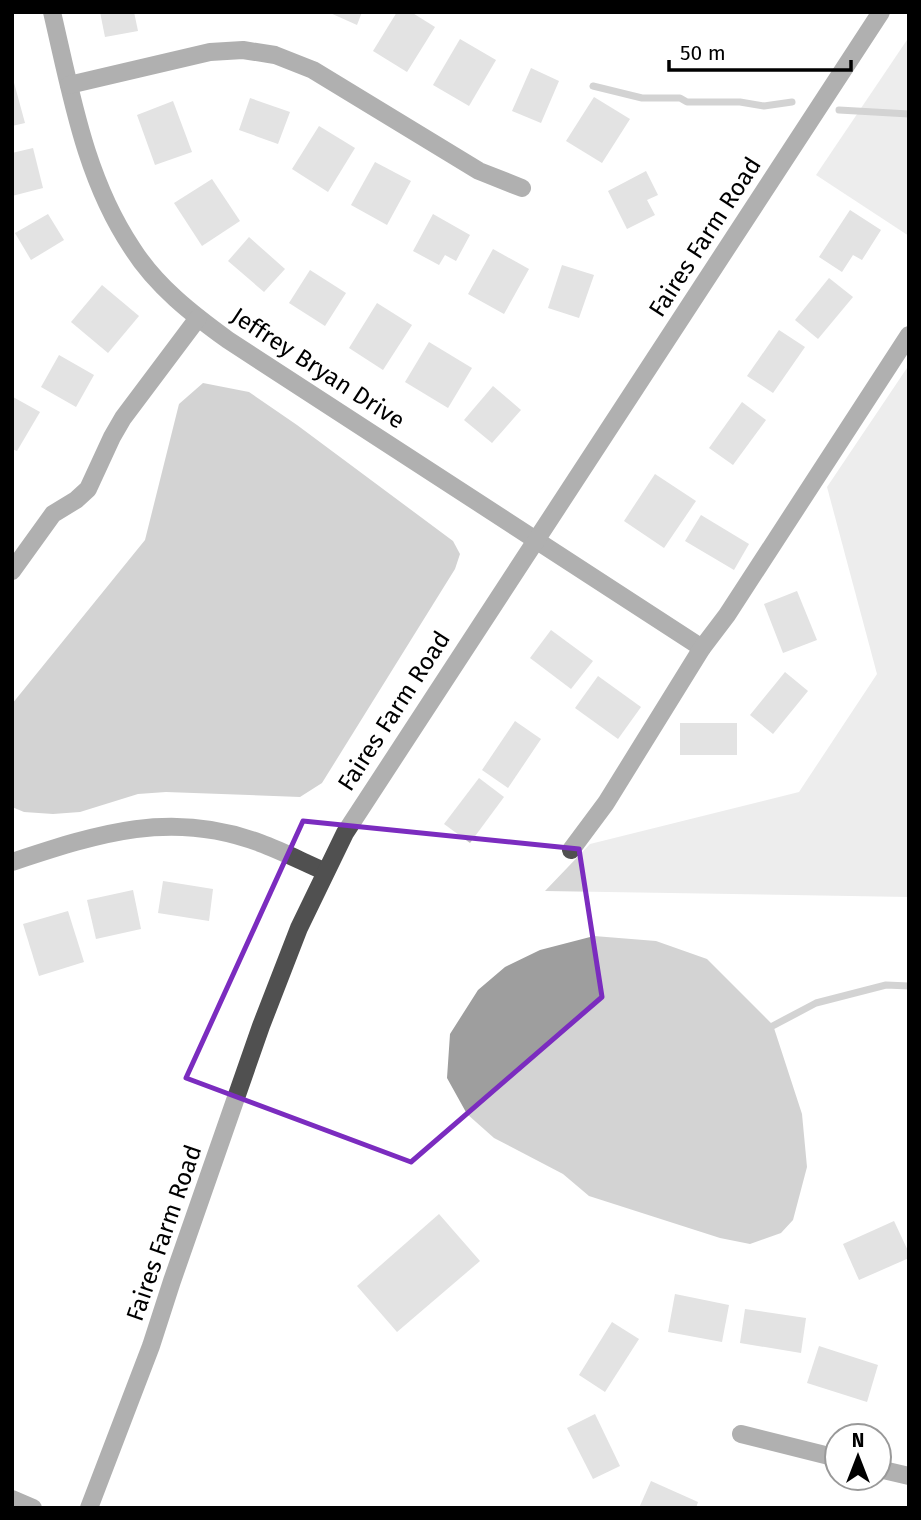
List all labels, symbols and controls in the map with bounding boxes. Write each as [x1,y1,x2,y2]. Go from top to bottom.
scale bar [669,28,851,72]
text: 50 m [680,40,726,66]
street label: Faires Farm Road [643,152,767,322]
street label: Jeffrey Bryan Drive [226,301,410,435]
street label: Faires Farm Road [332,626,456,796]
street label: Faires Farm Road [121,1141,207,1325]
north arrow [823,1422,893,1492]
text: N [852,1429,864,1452]

